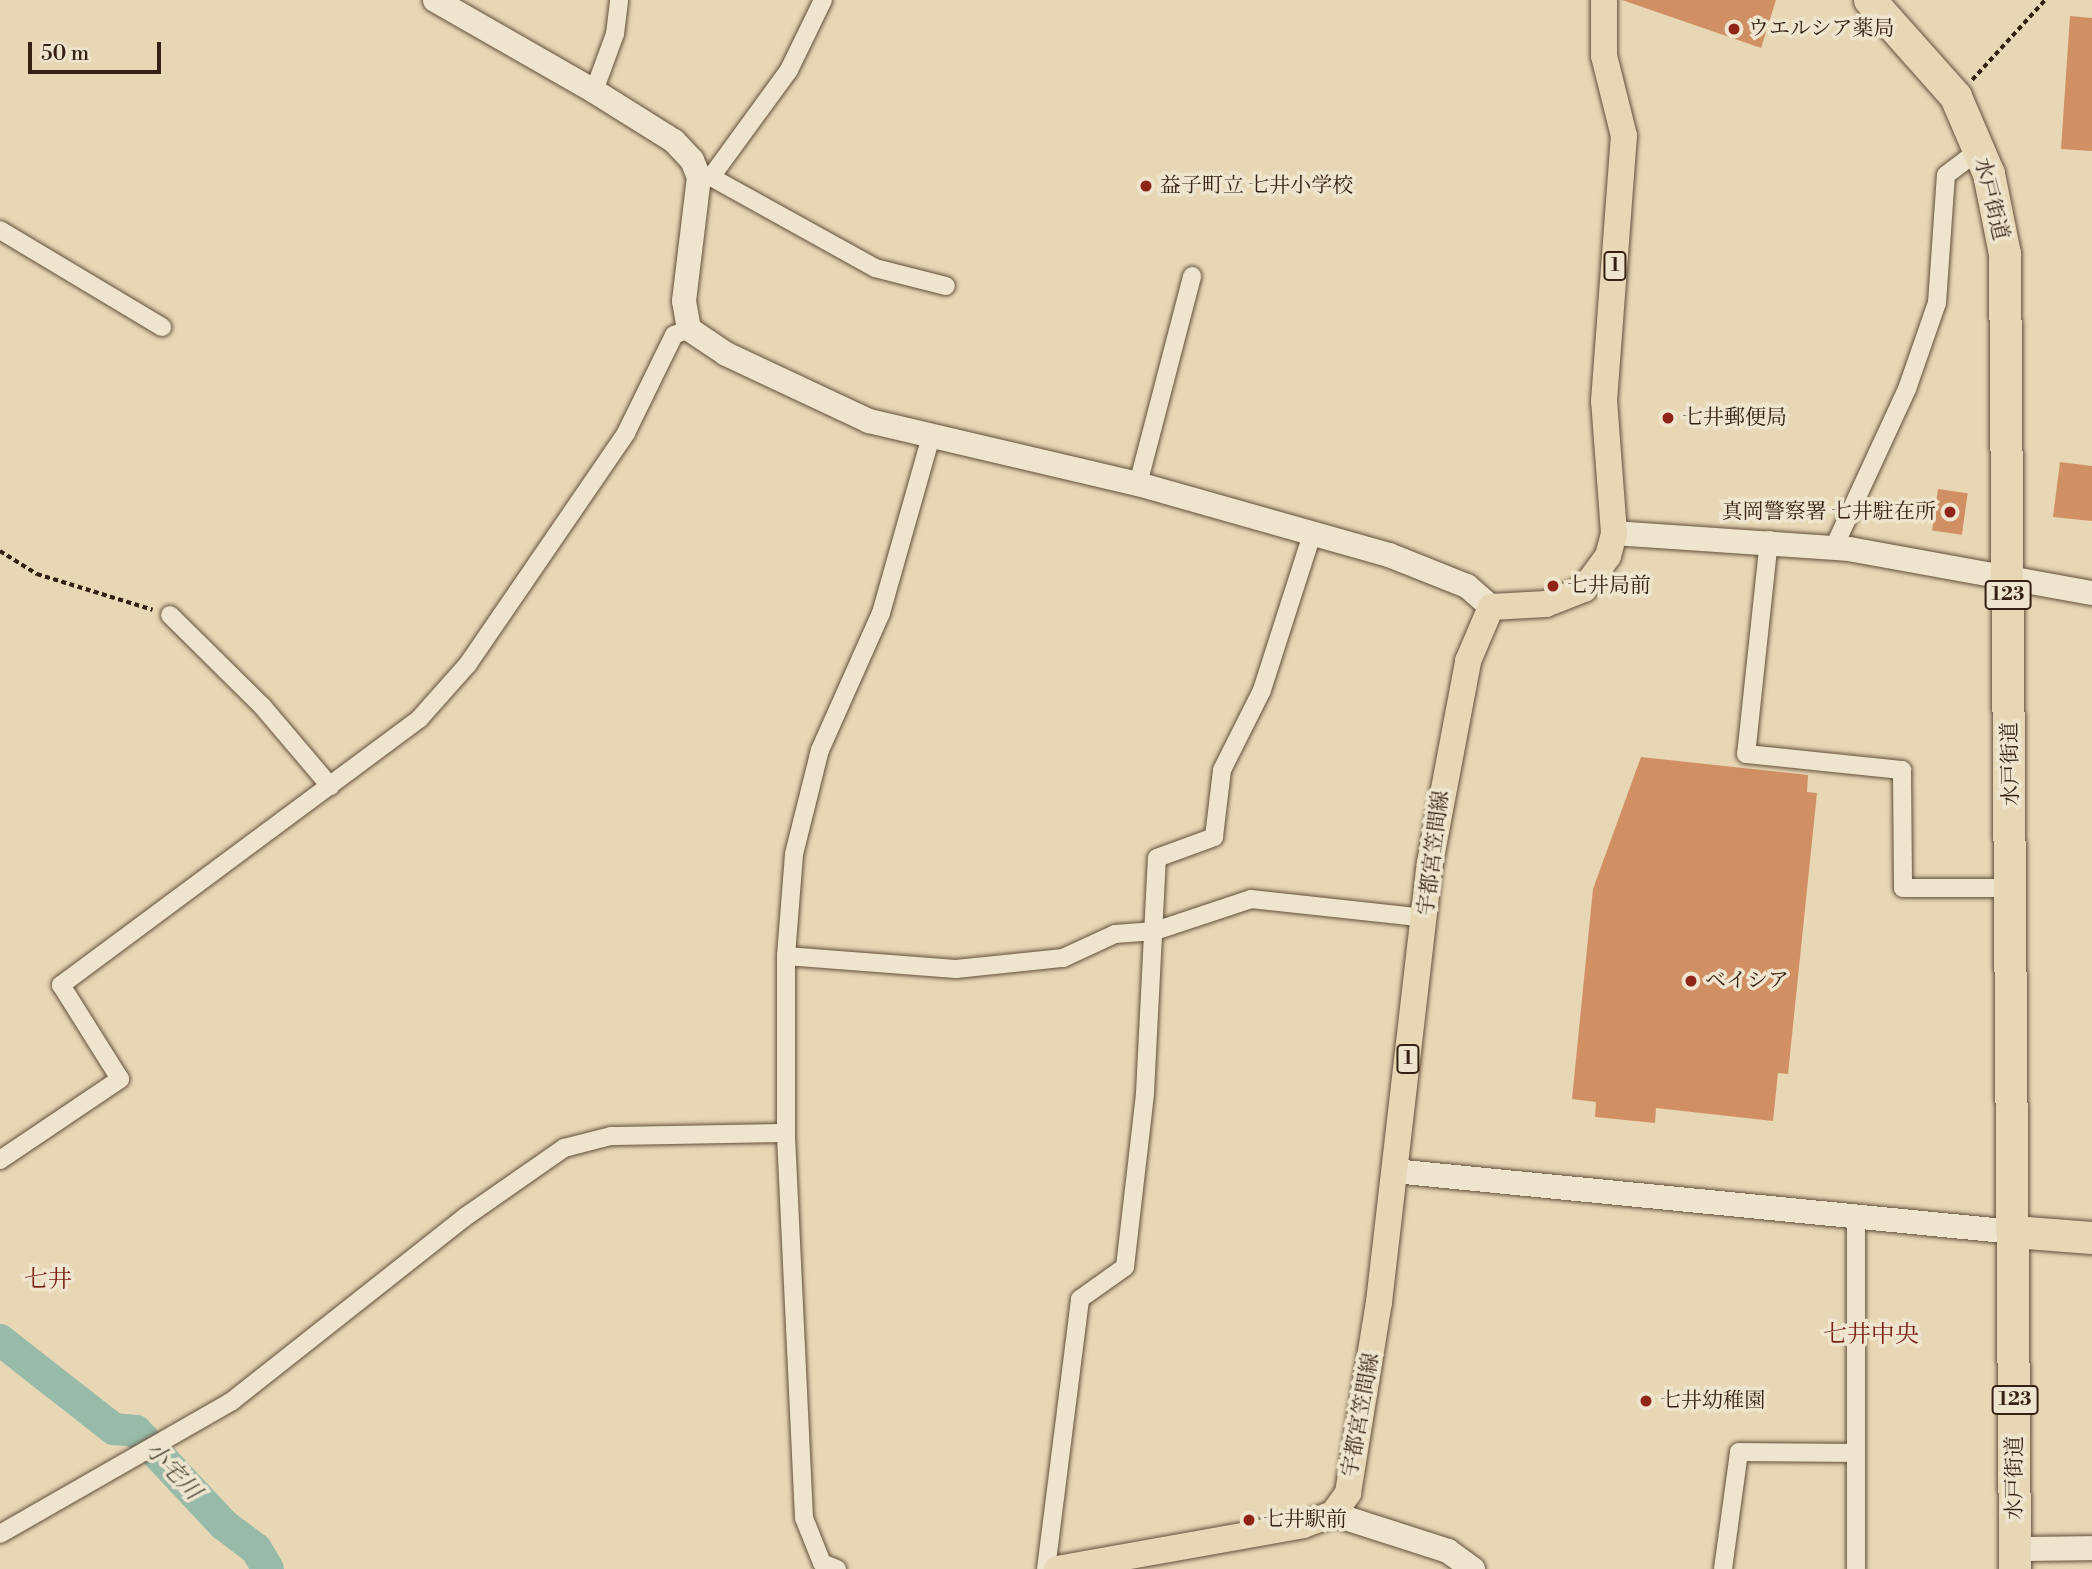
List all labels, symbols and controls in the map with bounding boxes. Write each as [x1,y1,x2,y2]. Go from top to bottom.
place label: ウエルシア薬局 [1748,16,1895,42]
marker: ウエルシア薬局 [1726,21,1742,37]
scale bar [32,28,164,72]
text: 50 m [41,41,89,67]
street label: 水戸街道 [1969,155,2013,243]
place label: 益子町立 七井小学校 [1160,173,1353,199]
marker: 益子町立 七井小学校 [1138,178,1154,194]
road number: 1 [1603,250,1627,282]
place label: 七井郵便局 [1682,405,1787,431]
marker: 七井郵便局 [1660,410,1676,426]
place label: 真岡警察署 七井駐在所 [1722,499,1936,525]
marker: 真岡警察署 七井駐在所 [1942,504,1958,520]
place label: 七井局前 [1567,573,1651,599]
marker: 七井局前 [1545,578,1561,594]
road number: 123 [1983,580,2032,610]
street label: 水戸街道 [1998,722,2024,806]
street label: 宇都宮笠間線 [1414,789,1454,917]
place label: ベイシア [1705,968,1789,994]
marker: ベイシア [1683,973,1699,989]
road number: 1 [1396,1044,1420,1074]
district label: 七井 [24,1267,72,1295]
district label: 七井中央 [1823,1322,1919,1350]
street label: 宇都宮笠間線 [1338,1351,1384,1479]
road number: 123 [1990,1384,2039,1416]
place label: 七井幼稚園 [1660,1388,1765,1414]
marker: 七井幼稚園 [1638,1393,1654,1409]
water label: 小宅川 [139,1436,207,1506]
street label: 水戸街道 [2002,1436,2028,1520]
place label: 七井駅前 [1263,1507,1347,1533]
marker: 七井駅前 [1241,1512,1257,1528]

